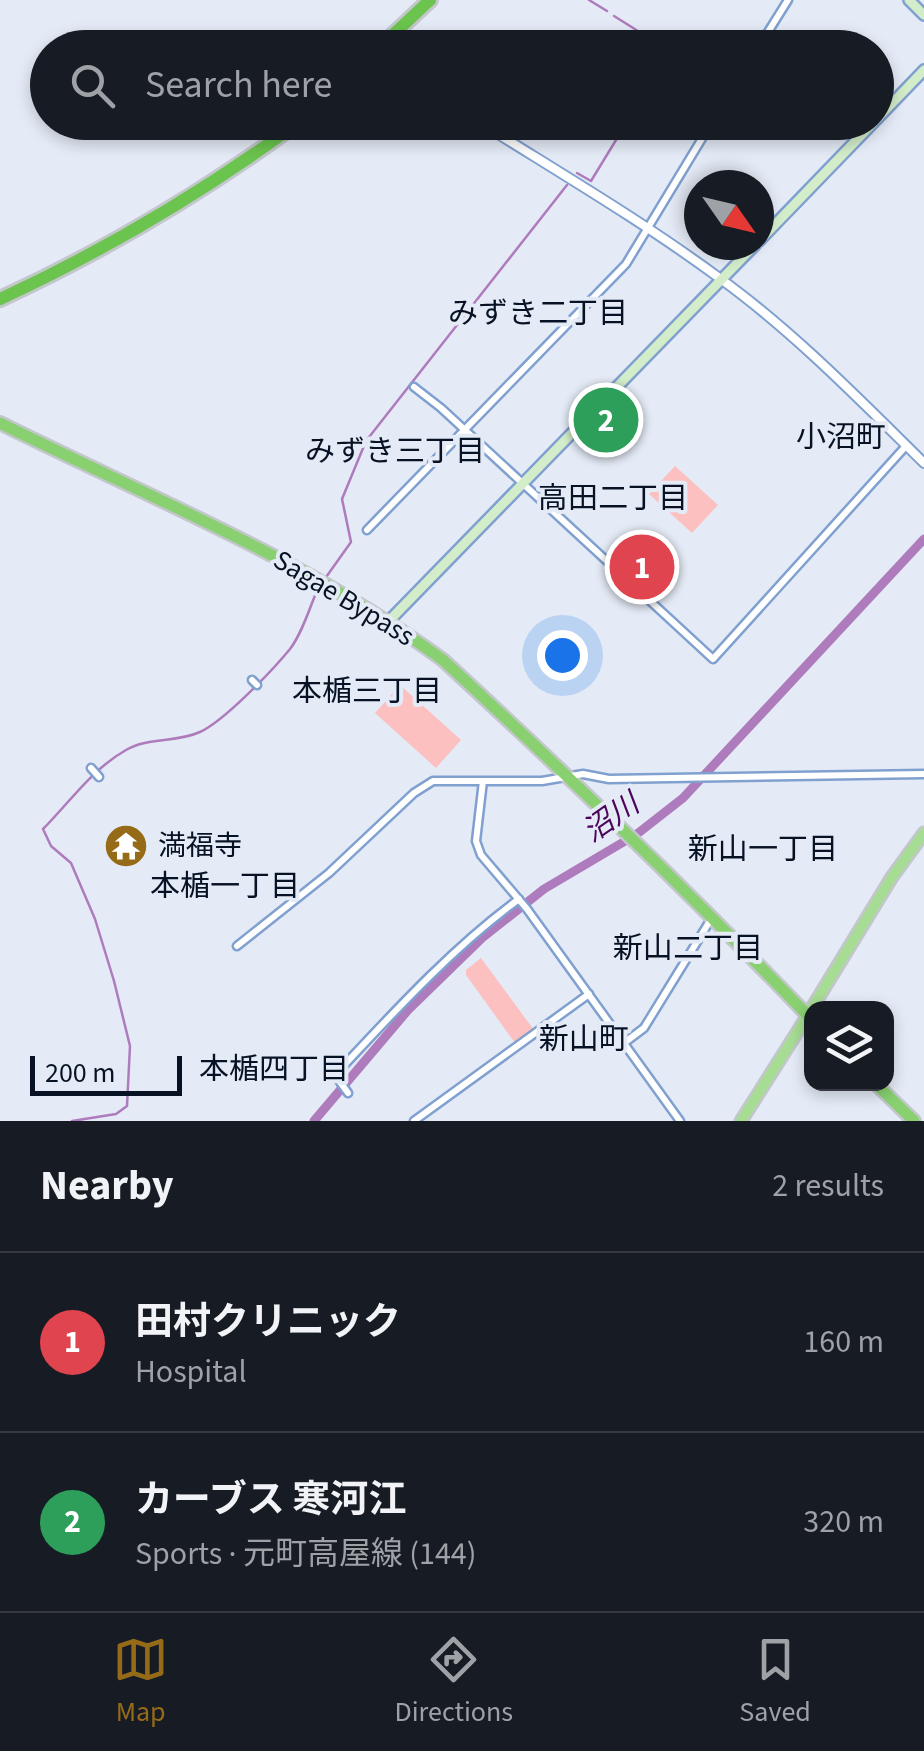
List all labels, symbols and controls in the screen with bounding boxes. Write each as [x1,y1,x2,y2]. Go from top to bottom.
search box [30,30,894,140]
icon: search [65,58,120,113]
text: Search here [145,58,332,112]
north arrow [684,170,774,260]
district label: みずき二丁目 [448,292,628,335]
pin: 2 [574,382,638,458]
district label: 小沼町 [796,416,886,459]
district label: みずき三丁目 [305,430,485,473]
district label: 高田二丁目 [538,477,688,520]
pin: 1 [610,530,674,604]
street label: Sagae Bypass [266,540,422,656]
your location [537,630,588,681]
district label: 本楯三丁目 [292,670,442,713]
water label: 沼川 [574,781,650,853]
temple icon: 満福寺 [103,823,149,869]
place label: 満福寺 [158,826,242,866]
district label: 新山一丁目 [688,828,838,871]
district label: 本楯一丁目 [150,865,300,908]
district label: 新山二丁目 [613,927,763,970]
map controls [804,1001,894,1091]
button: layers [804,1001,894,1091]
district label: 新山町 [539,1018,629,1061]
district label: 本楯四丁目 [199,1048,349,1091]
scale bar [30,1051,182,1096]
text: 200 m [45,1053,116,1093]
text: Nearby [40,1156,174,1216]
text: 2 results [772,1163,884,1209]
text: 田村クリニック [135,1295,401,1349]
text: 1 [64,1319,81,1365]
text: 160 m [803,1319,884,1365]
text: Hospital [135,1349,247,1395]
text: カーブス 寒河江 [135,1473,406,1527]
text: 2 [64,1499,81,1545]
text: 320 m [803,1499,884,1545]
text: Sports · 元町高屋線 (144) [135,1531,476,1577]
tab: Map [113,1632,168,1732]
tab: Directions [395,1632,513,1732]
tab: Saved [739,1632,811,1732]

